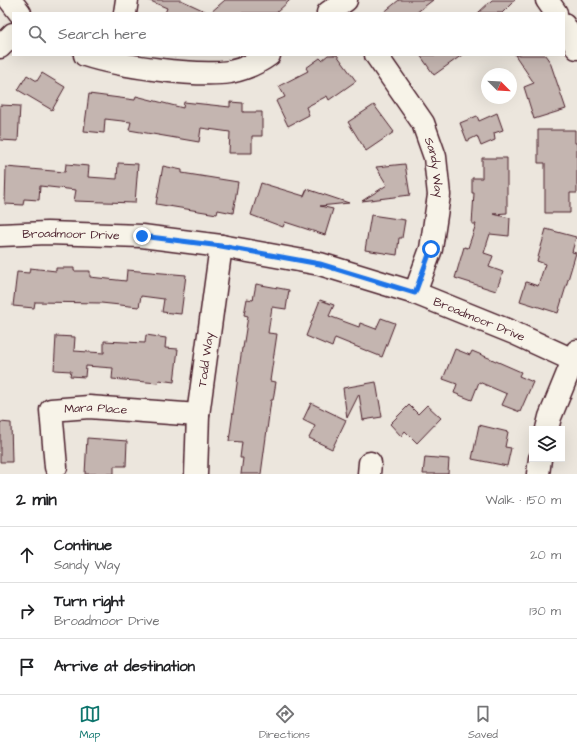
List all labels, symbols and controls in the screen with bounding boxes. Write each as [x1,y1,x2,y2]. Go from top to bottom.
search box [12,12,565,56]
icon: search [26,23,48,45]
text: Search here [58,24,147,45]
north arrow [481,68,517,104]
street label: Sandy Way [420,135,447,199]
street label: Broadmoor Drive [22,225,120,244]
route end [133,227,151,245]
route start [422,240,440,258]
street label: Broadmoor Drive [431,293,528,346]
street label: Todd Way [194,331,219,388]
street label: Mara Place [63,399,128,419]
map controls [529,426,565,462]
button: layers [529,426,565,462]
text: 2 min [16,488,57,512]
text: Walk · 150 m [486,491,561,509]
text: Continue [54,535,112,556]
icon: ahead [16,544,38,566]
text: 20 m [530,546,561,564]
text: Sandy Way [54,556,120,574]
text: Turn right [54,591,125,612]
icon: right [16,600,38,622]
text: 130 m [529,602,561,620]
text: Broadmoor Drive [54,612,159,630]
icon: arrive [16,656,38,678]
text: Arrive at destination [54,656,195,677]
tab: Map [79,703,101,742]
tab: Directions [259,703,310,742]
tab: Saved [468,703,498,742]

